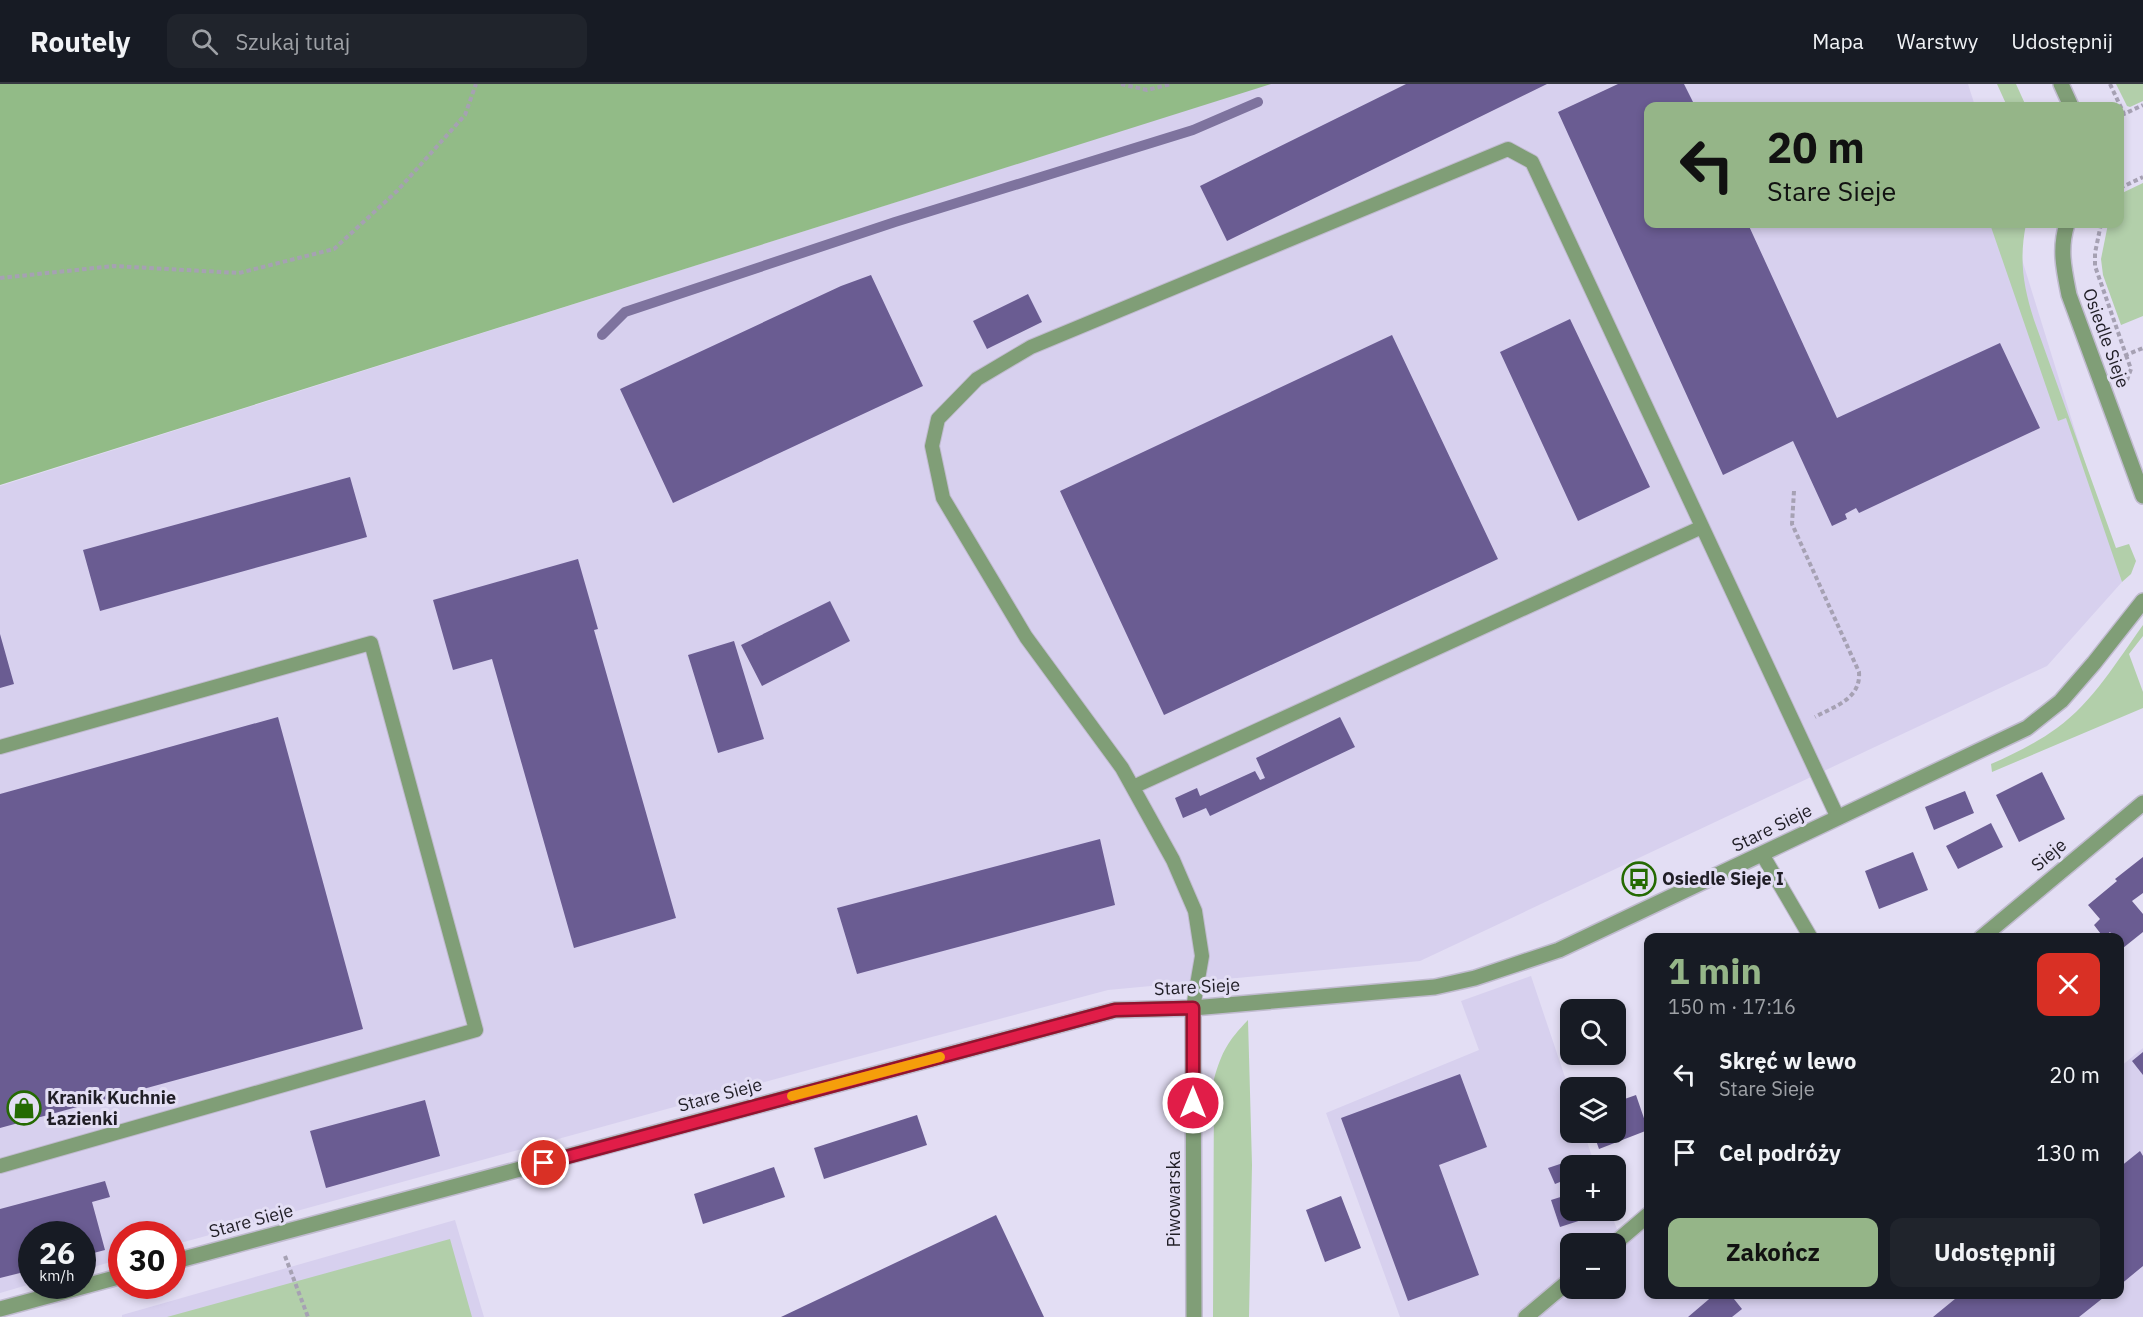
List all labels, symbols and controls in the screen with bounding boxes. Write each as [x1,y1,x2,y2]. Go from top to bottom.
search box [167,14,587,68]
text: Routely [30,23,131,60]
icon: search [188,25,221,58]
text: Szukaj tutaj [236,27,350,56]
text: Mapa [1812,27,1864,55]
text: Warstwy [1897,27,1978,55]
text: Udostępnij [2011,27,2113,55]
text: 20 m [1767,120,1865,175]
icon: left [1668,126,1746,204]
text: Stare Sieje [1767,173,1896,208]
street label: Osiedle Sieje [2078,285,2135,391]
street label: Stare Sieje [1728,798,1816,857]
street label: Sieje [2026,833,2071,876]
bus stop icon: Osiedle Sieje I [1621,861,1657,897]
place label: Osiedle Sieje I [1662,867,1784,890]
text: 1 min [1668,947,1762,994]
button: close [2037,953,2100,1016]
street label: Stare Sieje [1153,973,1241,1000]
text: 150 m · 17:16 [1668,993,1796,1020]
map controls [1560,999,1626,1299]
button: search [1560,999,1626,1065]
text: Skręć w lewo [1719,1046,1856,1075]
icon: left [1668,1058,1701,1091]
text: 20 m [2049,1060,2100,1089]
position arrow [1161,1071,1225,1135]
street label: Stare Sieje [675,1072,765,1117]
text: Stare Sieje [1719,1075,1815,1102]
button: layers [1560,1077,1626,1143]
place label: Kranik Kuchnie Łazienki [46,1086,176,1130]
shop icon: Kranik Kuchnie Łazienki [6,1090,42,1126]
icon: arrive [1668,1136,1701,1169]
pin [518,1137,569,1188]
text: Cel podróży [1719,1138,1841,1167]
text: 130 m [2036,1138,2100,1167]
icon: arrive [527,1146,560,1179]
street label: Piwowarska [1162,1150,1185,1247]
button: + [1560,1155,1626,1221]
street label: Stare Sieje [206,1198,296,1243]
button: Zakończ [1668,1218,1878,1287]
button: Udostępnij [1890,1218,2100,1287]
speed limit sign: 30 [108,1221,186,1299]
text: 26 [39,1233,75,1272]
button: − [1560,1233,1626,1299]
text: km/h [39,1266,75,1285]

